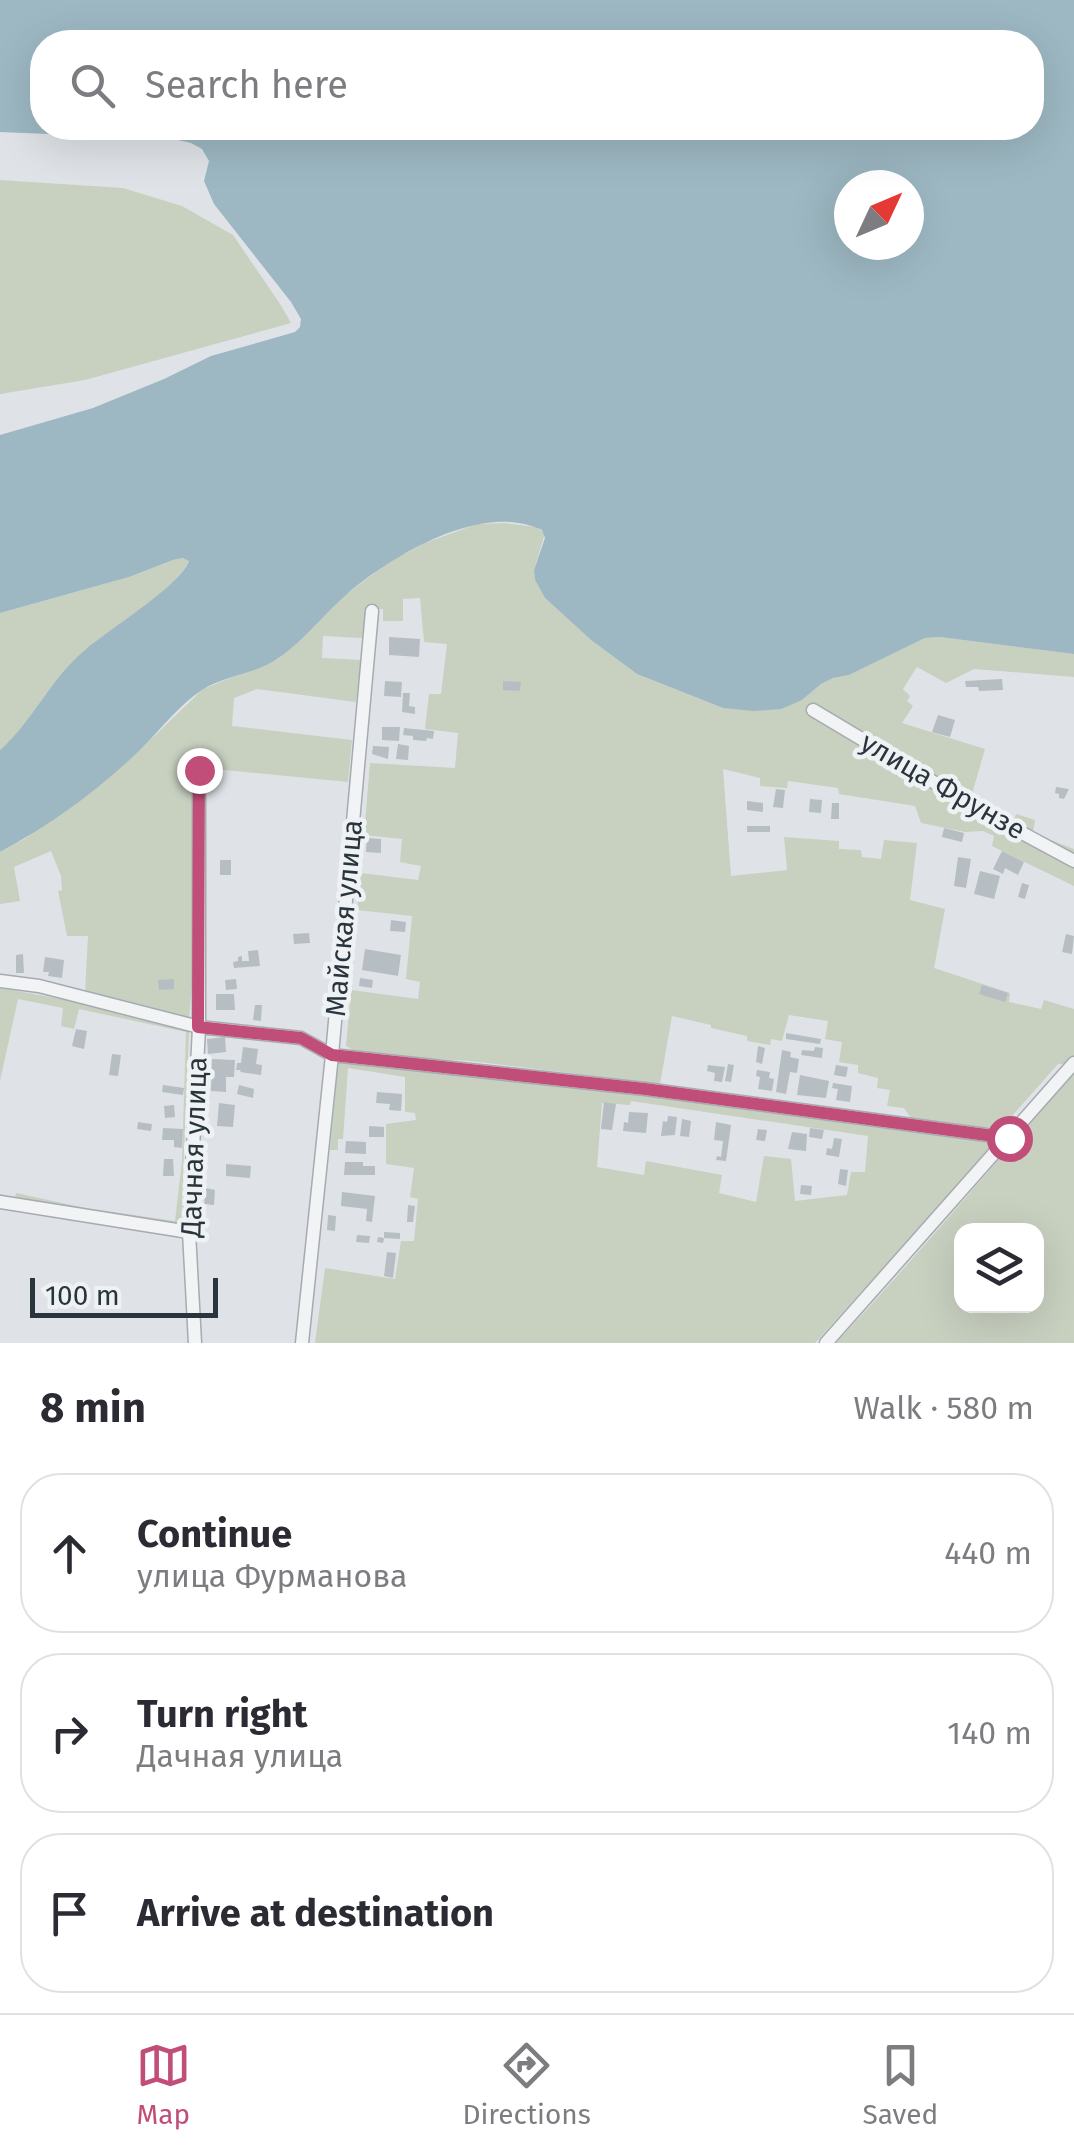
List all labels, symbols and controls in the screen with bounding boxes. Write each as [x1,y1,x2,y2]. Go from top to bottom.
search box [30,30,1044,140]
icon: search [65,58,120,113]
text: Search here [145,62,348,108]
north arrow [834,170,924,260]
street label: улица Фрунзе [855,726,1031,846]
route end [177,748,223,794]
street label: Майская улица [319,818,369,1018]
street label: Дачная улица [174,1056,214,1239]
route start [987,1116,1033,1162]
map controls [954,1223,1044,1313]
button: layers [954,1223,1044,1313]
scale bar [30,1273,218,1318]
text: 100 m [45,1279,120,1312]
text: 8 min [40,1383,146,1433]
text: Walk · 580 m [854,1389,1034,1427]
text: Continue [137,1511,292,1557]
icon: ahead [42,1526,97,1581]
text: 440 m [944,1534,1032,1572]
text: улица Фурманова [137,1557,407,1595]
text: Turn right [137,1691,307,1737]
icon: right [42,1706,97,1761]
text: 140 m [947,1714,1032,1752]
text: Дачная улица [137,1737,343,1775]
icon: arrive [42,1886,97,1941]
text: Arrive at destination [137,1890,494,1936]
tab: Map [136,2038,191,2131]
tab: Directions [462,2038,591,2131]
tab: Saved [862,2038,938,2131]

